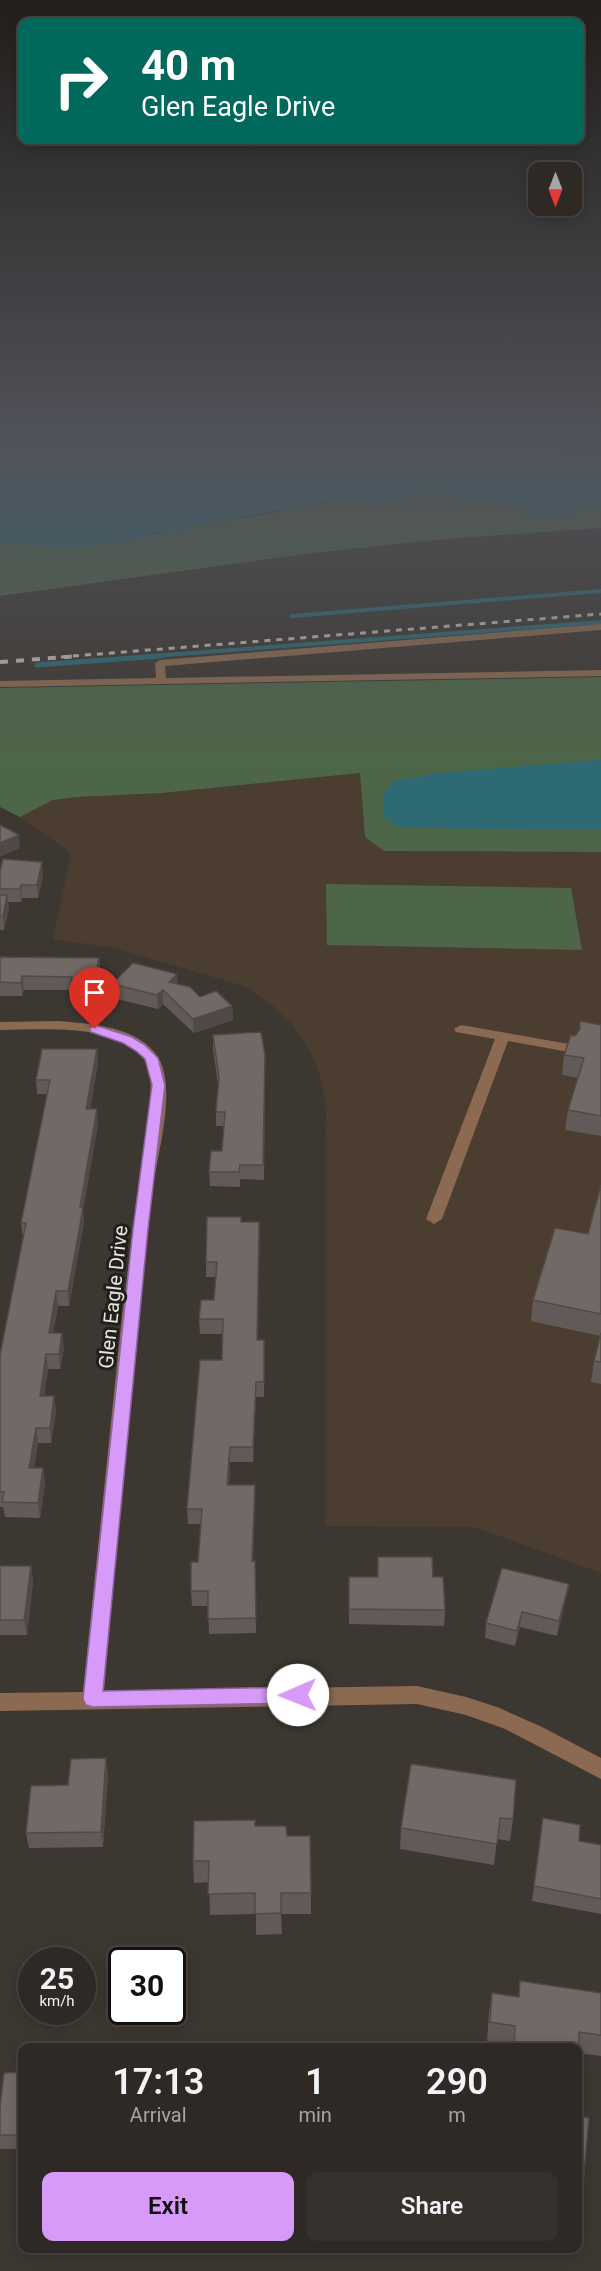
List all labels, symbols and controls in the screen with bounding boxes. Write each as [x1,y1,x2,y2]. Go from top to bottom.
text: 40 m [141,41,236,90]
icon: right [42,42,120,120]
text: Glen Eagle Drive [141,91,335,123]
north arrow [528,162,582,216]
map controls [528,162,582,216]
pin [69,967,120,1029]
icon: arrive [78,976,111,1009]
street label: Glen Eagle Drive [94,1224,132,1370]
position arrow [266,1663,330,1727]
speed limit sign: 30 [108,1947,186,2025]
text: 25 [40,1961,74,1996]
text: km/h [39,1992,75,2010]
text: 17:13 [112,2061,204,2103]
text: 1 [305,2061,325,2103]
text: 290 [426,2061,488,2103]
text: Arrival [130,2103,187,2127]
text: min [298,2103,332,2127]
text: m [448,2103,466,2127]
button: Exit [42,2172,294,2241]
button: Share [306,2172,558,2241]

